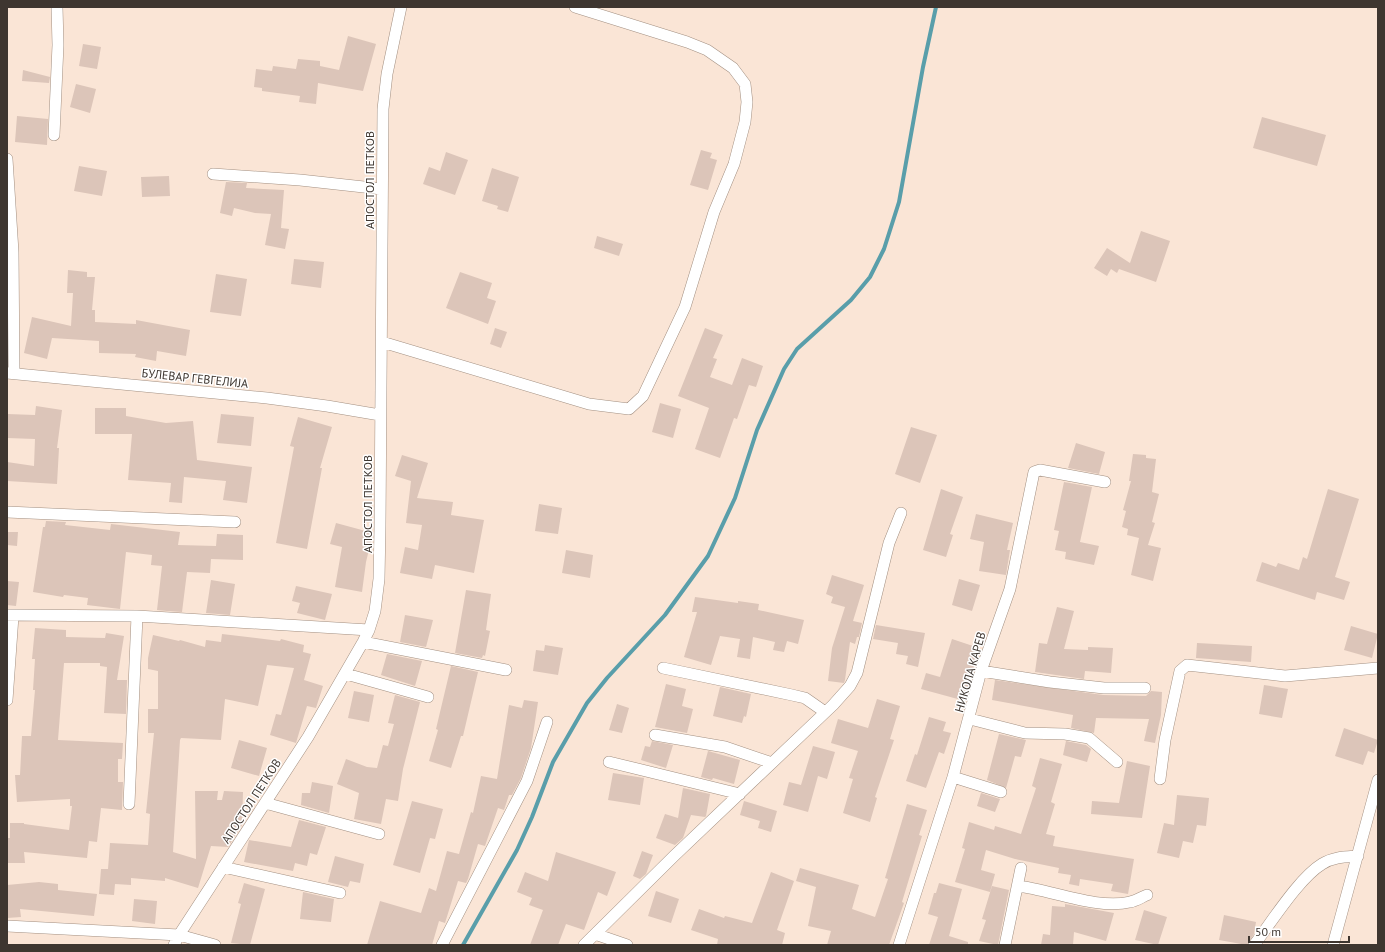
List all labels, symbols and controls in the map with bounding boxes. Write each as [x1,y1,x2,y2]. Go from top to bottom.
street label: АПОСТОЛ ПЕТКОВ [362,131,377,229]
street label: БУЛЕВАР ГЕВГЕЛИЈА [141,365,249,391]
street label: АПОСТОЛ ПЕТКОВ [360,455,375,553]
street label: НИКОЛА КАРЕВ [951,630,989,714]
street label: АПОСТОЛ ПЕТКОВ [218,756,284,846]
scale bar [1249,918,1349,944]
text: 50 m [1255,924,1281,939]

